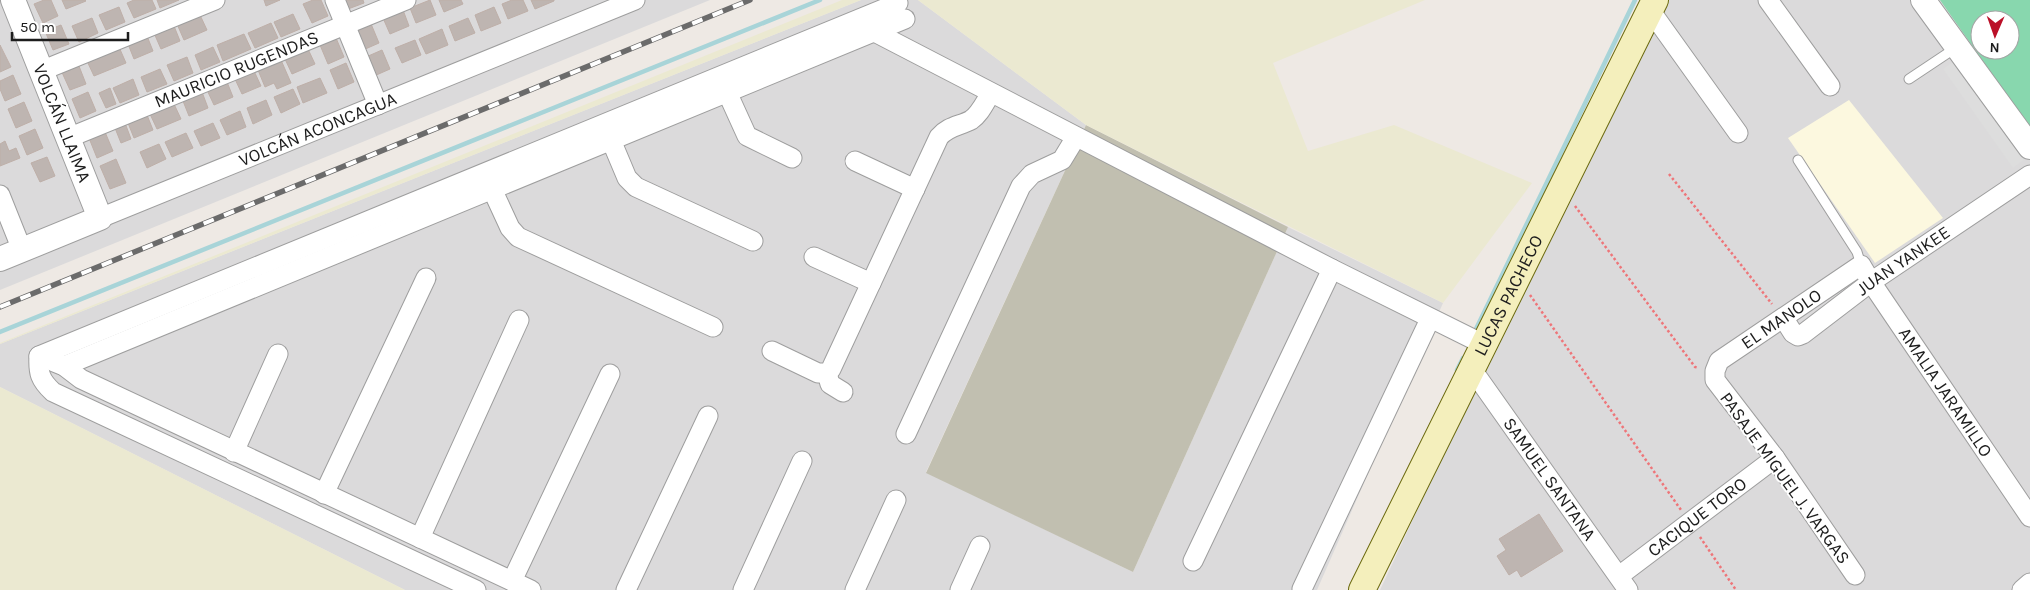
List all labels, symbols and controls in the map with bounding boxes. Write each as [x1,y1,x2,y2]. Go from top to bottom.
scale bar [12,10,129,42]
north arrow [1970,10,2020,60]
text: 50 m [20,18,55,36]
street label: MAURICIO RUGENDAS [151,26,322,113]
text: N [1989,39,2000,56]
street label: VOLCÁN LLAIMA [28,60,97,185]
street label: VOLCÁN ACONCAGUA [235,87,400,171]
street label: JUAN YANKEE [1852,221,1954,300]
street label: LUCAS PACHECO [1469,231,1548,359]
street label: EL MANOLO [1737,284,1826,354]
street label: AMALIA JARAMILLO [1894,323,1997,461]
street label: PASAJE MIGUEL J. VARGAS [1715,388,1855,568]
street label: SAMUEL SANTANA [1498,413,1601,545]
street label: CACIQUE TORO [1643,472,1751,561]

